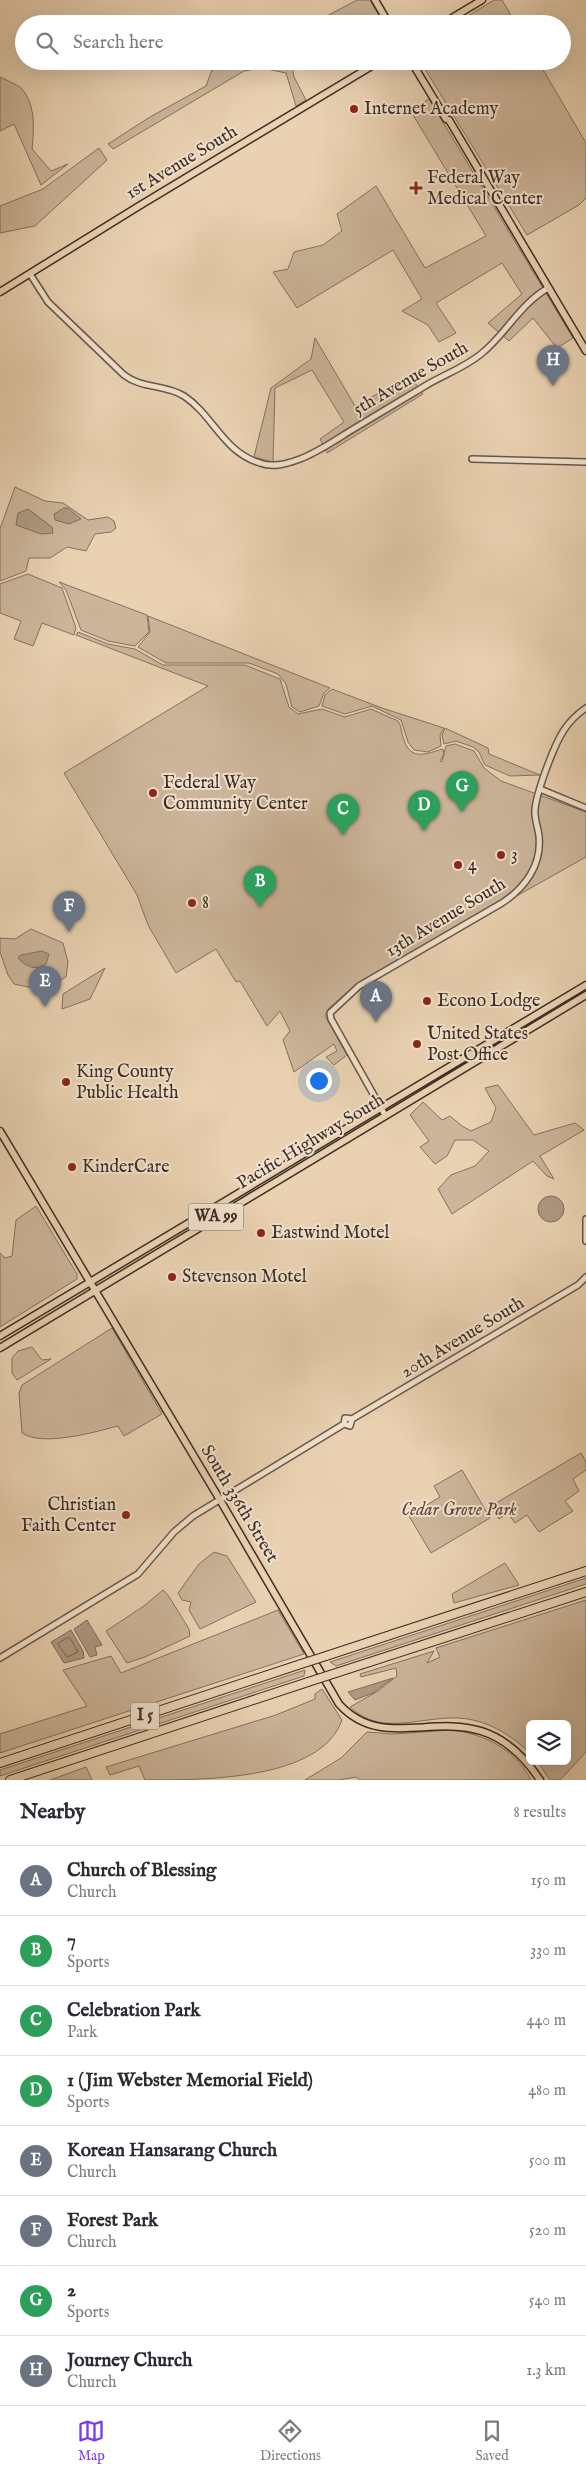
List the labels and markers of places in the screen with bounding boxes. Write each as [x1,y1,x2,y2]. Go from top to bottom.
place label: Internet Academy [364,98,499,121]
marker: Internet Academy [348,103,360,115]
place label: Federal Way Medical Center [427,167,543,211]
marker: Federal Way Medical Center [409,181,423,195]
pin: H [537,345,569,386]
pin: G [446,771,478,812]
place label: Federal Way Community Center [163,772,308,816]
marker: Federal Way Community Center [147,787,159,799]
pin: D [408,790,440,831]
pin: C [327,794,359,835]
place label: 3 [511,844,518,867]
marker: 3 [495,849,507,861]
place label: 4 [468,854,477,877]
marker: 4 [452,859,464,871]
pin: B [244,866,276,907]
pin: F [53,891,85,932]
place label: 8 [202,892,209,915]
marker: 8 [186,897,198,909]
pin: E [29,966,61,1007]
pin: A [360,981,392,1022]
place label: Econo Lodge [437,990,540,1013]
marker: Econo Lodge [421,995,433,1007]
place label: United States Post Office [427,1023,528,1067]
marker: United States Post Office [411,1038,423,1050]
place label: King County Public Health [76,1061,179,1105]
marker: King County Public Health [60,1076,72,1088]
place label: KinderCare [82,1156,169,1179]
marker: KinderCare [66,1161,78,1173]
place label: Eastwind Motel [271,1222,389,1245]
marker: Eastwind Motel [255,1227,267,1239]
place label: Stevenson Motel [182,1266,307,1289]
marker: Stevenson Motel [166,1271,178,1283]
place label: Christian Faith Center [21,1494,116,1538]
marker: Christian Faith Center [120,1509,132,1521]

